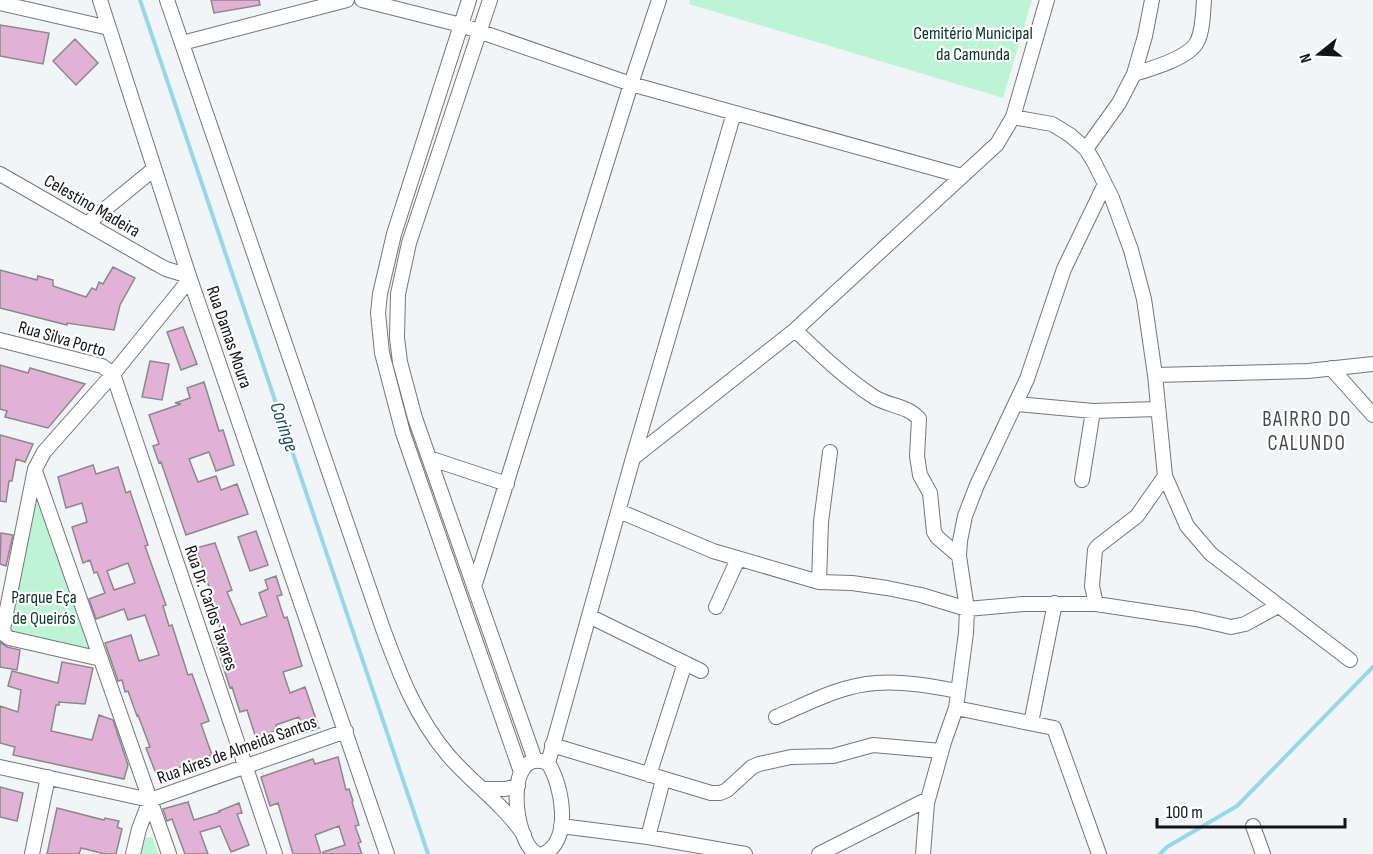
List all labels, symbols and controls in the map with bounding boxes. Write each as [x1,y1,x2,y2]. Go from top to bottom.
park label: Cemitério Municipal da Camunda [913,23,1033,65]
north arrow [1289,24,1349,84]
text: N [1296,51,1317,65]
street label: Celestino Madeira [40,170,144,242]
street label: Rua Damas Moura [202,283,256,391]
street label: Rua Silva Porto [16,317,108,361]
water label: Coringe [264,399,304,455]
district label: BAIRRO DO CALUNDO [1262,407,1352,456]
street label: Rua Dr. Carlos Tavares [180,543,242,673]
park label: Parque Eça de Queirós [11,587,77,629]
street label: Rua Aires de Almeida Santos [154,711,320,789]
scale bar [1157,791,1344,829]
text: 100 m [1166,802,1203,823]

